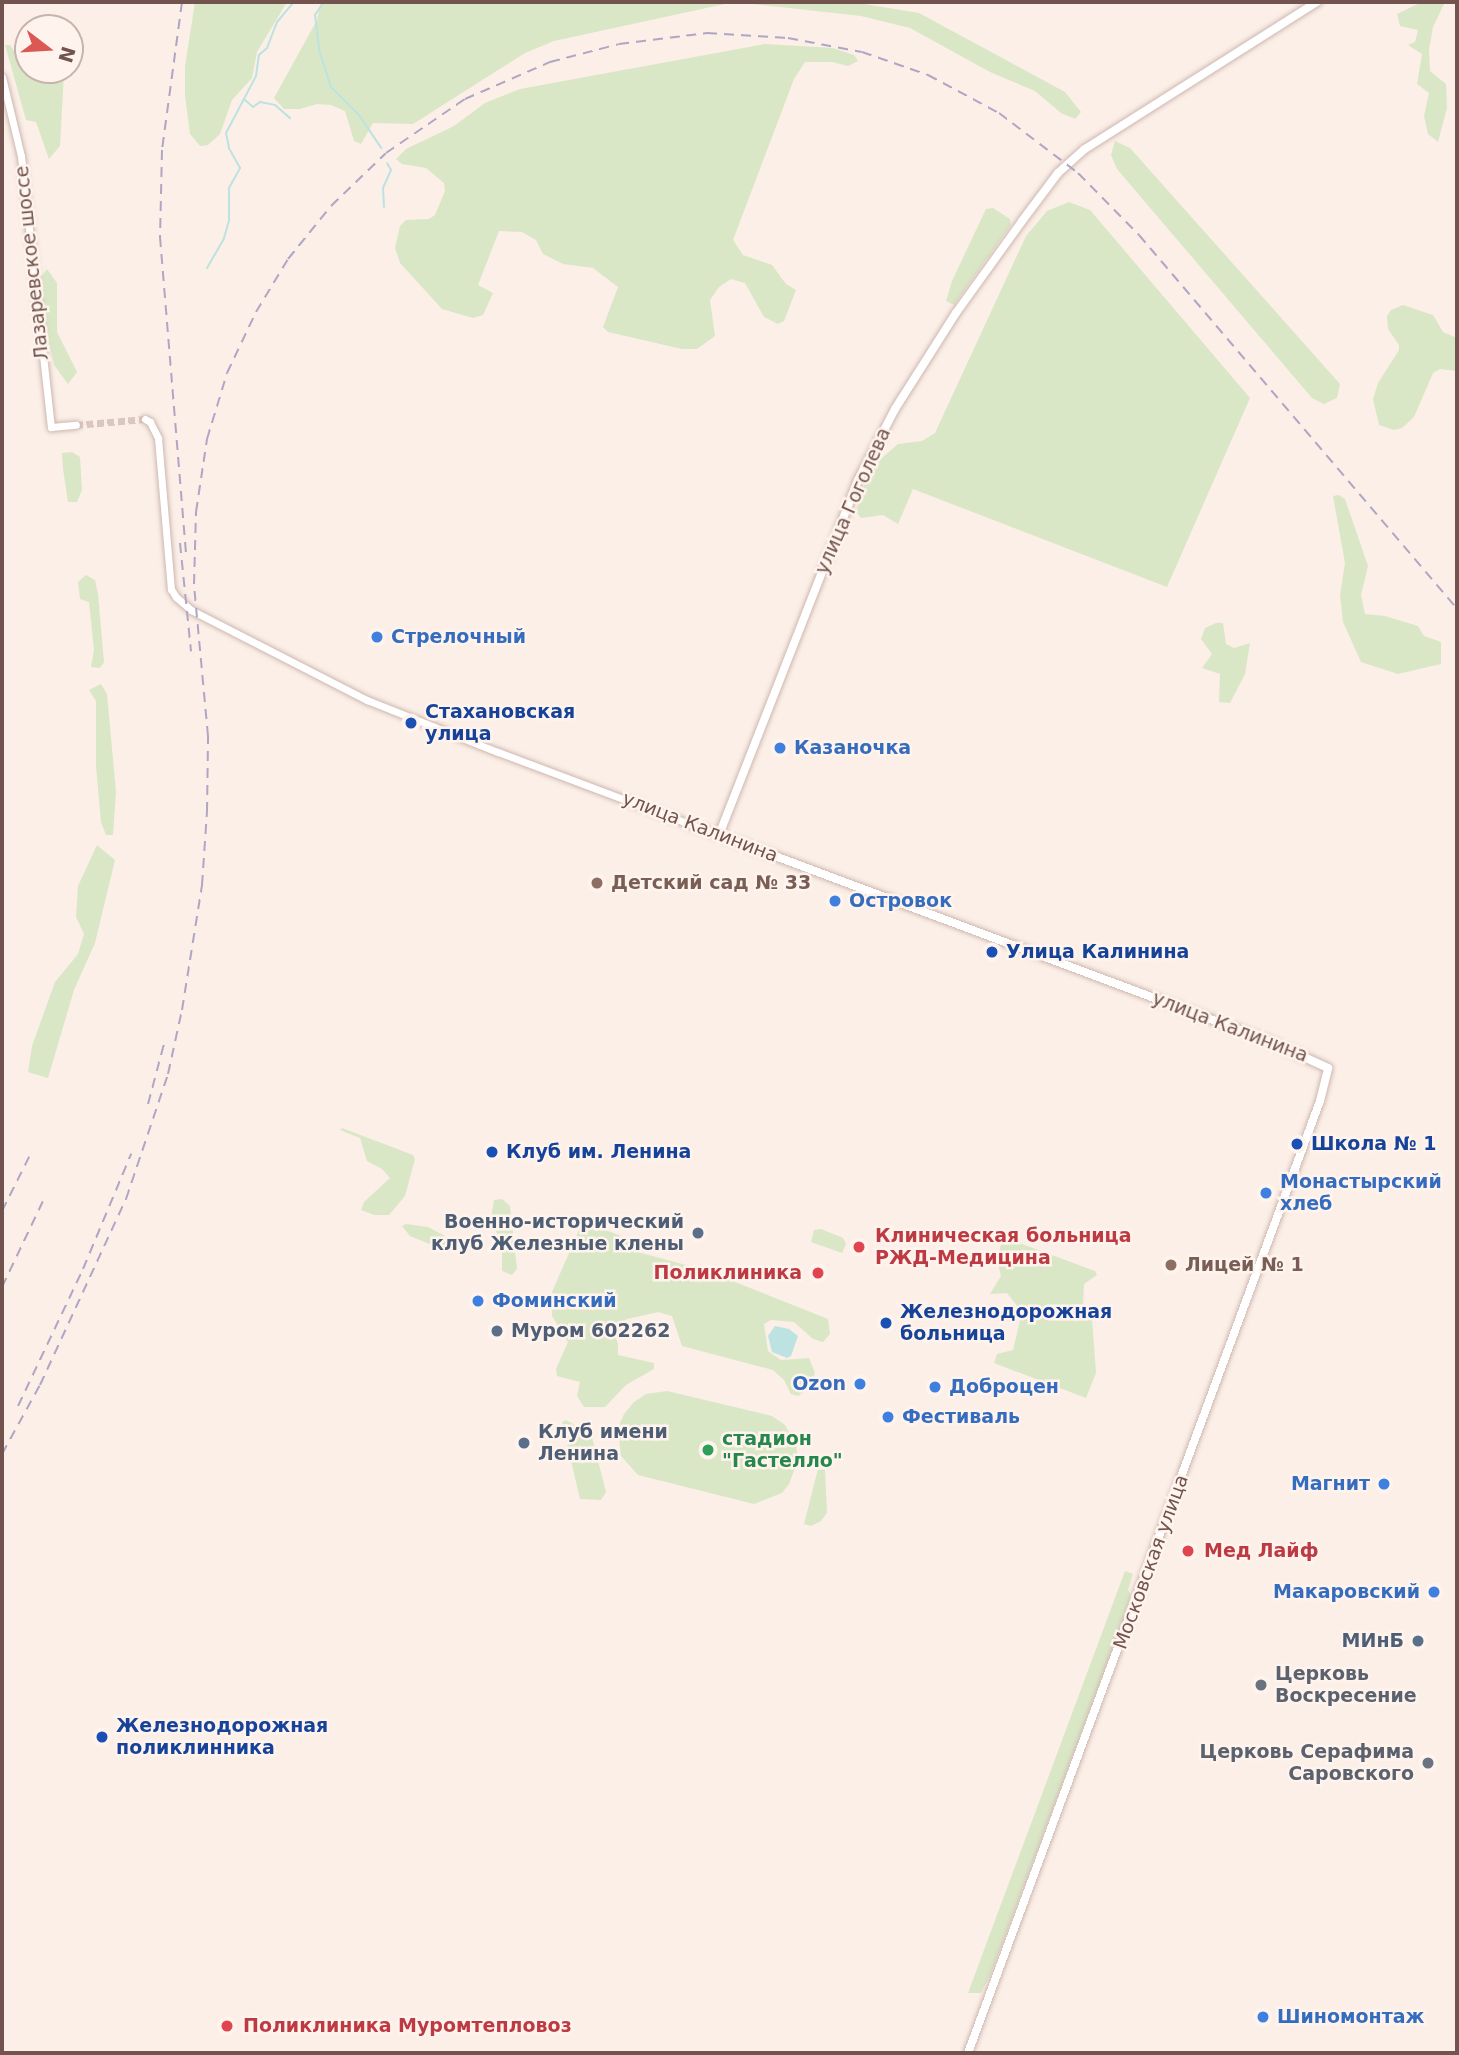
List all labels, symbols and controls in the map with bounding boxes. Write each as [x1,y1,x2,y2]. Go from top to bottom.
north arrow [14,14,84,84]
text: N [54,44,80,65]
street label: Лазаревское шоссе [10,165,54,361]
street label: улица Гоголева [810,424,896,578]
place label: Стрелочный [391,626,526,648]
marker: Стрелочный [369,629,385,645]
place label: Стахановская улица [425,701,575,745]
marker: Стахановская улица [403,715,419,731]
place label: Казаночка [794,737,911,759]
marker: Казаночка [772,740,788,756]
street label: улица Калинина [619,787,781,867]
place label: Детский сад № 33 [611,872,811,894]
marker: Детский сад № 33 [589,875,605,891]
place label: Островок [849,890,952,912]
marker: Островок [827,893,843,909]
place label: Улица Калинина [1006,941,1189,963]
marker: Улица Калинина [984,944,1000,960]
street label: улица Калинина [1149,987,1311,1067]
place label: Школа № 1 [1311,1133,1436,1155]
marker: Школа № 1 [1289,1136,1305,1152]
place label: Клуб им. Ленина [506,1141,691,1163]
marker: Клуб им. Ленина [484,1144,500,1160]
place label: Монастырский хлеб [1280,1171,1442,1215]
marker: Монастырский хлеб [1258,1185,1274,1201]
place label: Военно-исторический клуб Железные клены [431,1211,684,1255]
marker: Военно-исторический клуб Железные клены [690,1225,706,1241]
place label: Клиническая больница РЖД-Медицина [875,1225,1132,1269]
marker: Клиническая больница РЖД-Медицина [849,1237,869,1257]
place label: Лицей № 1 [1185,1254,1304,1276]
marker: Лицей № 1 [1163,1257,1179,1273]
place label: Поликлиника [654,1262,802,1284]
marker: Поликлиника [808,1263,828,1283]
place label: Фоминский [492,1290,617,1312]
marker: Фоминский [470,1293,486,1309]
place label: Железнодорожная больница [900,1301,1112,1345]
marker: Железнодорожная больница [878,1315,894,1331]
place label: Муром 602262 [511,1320,670,1342]
marker: Муром 602262 [489,1323,505,1339]
place label: Ozon [792,1373,846,1395]
marker: Ozon [852,1376,868,1392]
place label: Доброцен [949,1376,1059,1398]
marker: Доброцен [927,1379,943,1395]
place label: Фестиваль [902,1406,1020,1428]
marker: Фестиваль [880,1409,896,1425]
place label: Клуб имени Ленина [538,1421,668,1465]
place label: стадион "Гастелло" [722,1428,843,1472]
marker: Клуб имени Ленина [516,1435,532,1451]
marker: стадион "Гастелло" [700,1442,716,1458]
street label: Московская улица [1109,1472,1193,1652]
place label: Магнит [1291,1473,1370,1495]
marker: Магнит [1376,1476,1392,1492]
place label: Мед Лайф [1204,1540,1319,1562]
marker: Мед Лайф [1178,1541,1198,1561]
place label: Макаровский [1273,1581,1420,1603]
marker: Макаровский [1426,1584,1442,1600]
place label: МИнБ [1342,1630,1404,1652]
marker: МИнБ [1410,1633,1426,1649]
place label: Церковь Воскресение [1275,1663,1417,1707]
marker: Церковь Воскресение [1253,1677,1269,1693]
place label: Железнодорожная поликлинника [116,1715,328,1759]
marker: Железнодорожная поликлинника [94,1729,110,1745]
place label: Церковь Серафима Саровского [1200,1741,1414,1785]
marker: Церковь Серафима Саровского [1420,1755,1436,1771]
place label: Шиномонтаж [1277,2006,1424,2028]
marker: Шиномонтаж [1255,2009,1271,2025]
place label: Поликлиника Муромтепловоз [243,2015,572,2037]
marker: Поликлиника Муромтепловоз [217,2016,237,2036]

